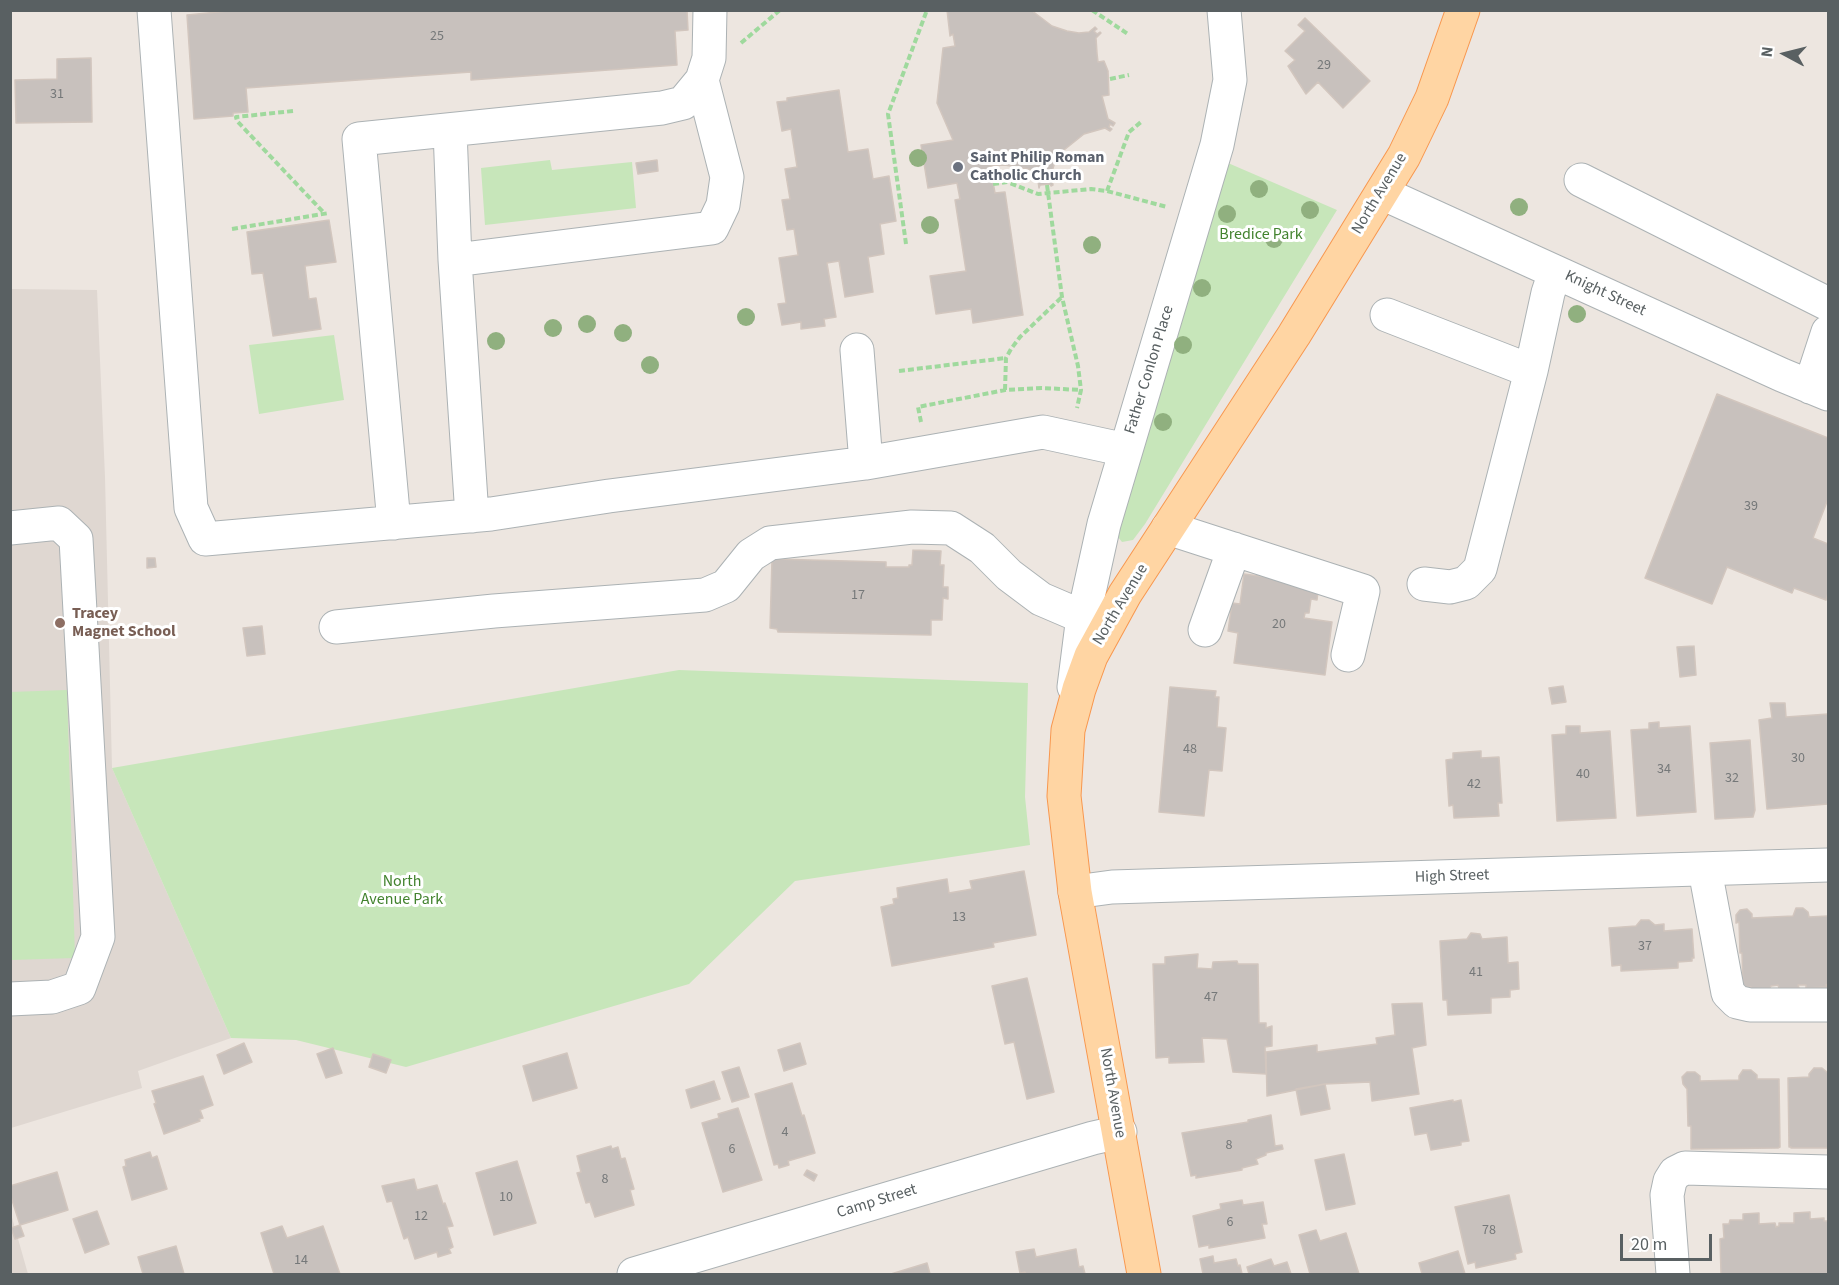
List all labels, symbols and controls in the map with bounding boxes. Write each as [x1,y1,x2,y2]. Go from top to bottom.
north arrow [1755,24,1815,84]
house number: 25 [430,29,444,45]
text: N [1756,45,1779,58]
house number: 29 [1317,58,1331,74]
house number: 31 [50,87,64,103]
place label: Saint Philip Roman Catholic Church [970,148,1104,186]
street label: North Avenue [1348,150,1412,238]
marker: Saint Philip Roman Catholic Church [951,160,965,174]
park label: Bredice Park [1219,225,1303,245]
street label: Knight Street [1561,267,1649,321]
street label: Father Conlon Place [1121,303,1179,437]
house number: 39 [1744,499,1758,515]
street label: North Avenue [1089,561,1153,649]
house number: 17 [851,588,865,604]
place label: Tracey Magnet School [72,604,176,642]
marker: Tracey Magnet School [53,616,67,630]
house number: 20 [1272,617,1286,633]
house number: 48 [1183,742,1197,758]
house number: 30 [1791,751,1805,767]
house number: 34 [1657,762,1671,778]
house number: 40 [1576,767,1590,783]
house number: 32 [1725,771,1739,787]
house number: 42 [1467,777,1481,793]
street label: High Street [1414,866,1490,888]
park label: North Avenue Park [361,872,443,910]
house number: 13 [952,910,966,926]
house number: 37 [1638,939,1652,955]
house number: 41 [1469,965,1483,981]
house number: 47 [1204,990,1218,1006]
street label: North Avenue [1095,1046,1129,1140]
house number: 4 [782,1125,788,1141]
house number: 8 [1226,1138,1232,1154]
house number: 6 [729,1142,735,1158]
house number: 8 [602,1172,608,1188]
street label: Camp Street [835,1181,919,1223]
house number: 10 [499,1190,513,1206]
house number: 12 [414,1209,428,1225]
house number: 6 [1227,1215,1233,1231]
scale bar [1623,1222,1714,1260]
house number: 78 [1482,1223,1496,1239]
text: 20 m [1631,1232,1667,1257]
house number: 14 [294,1253,308,1269]

